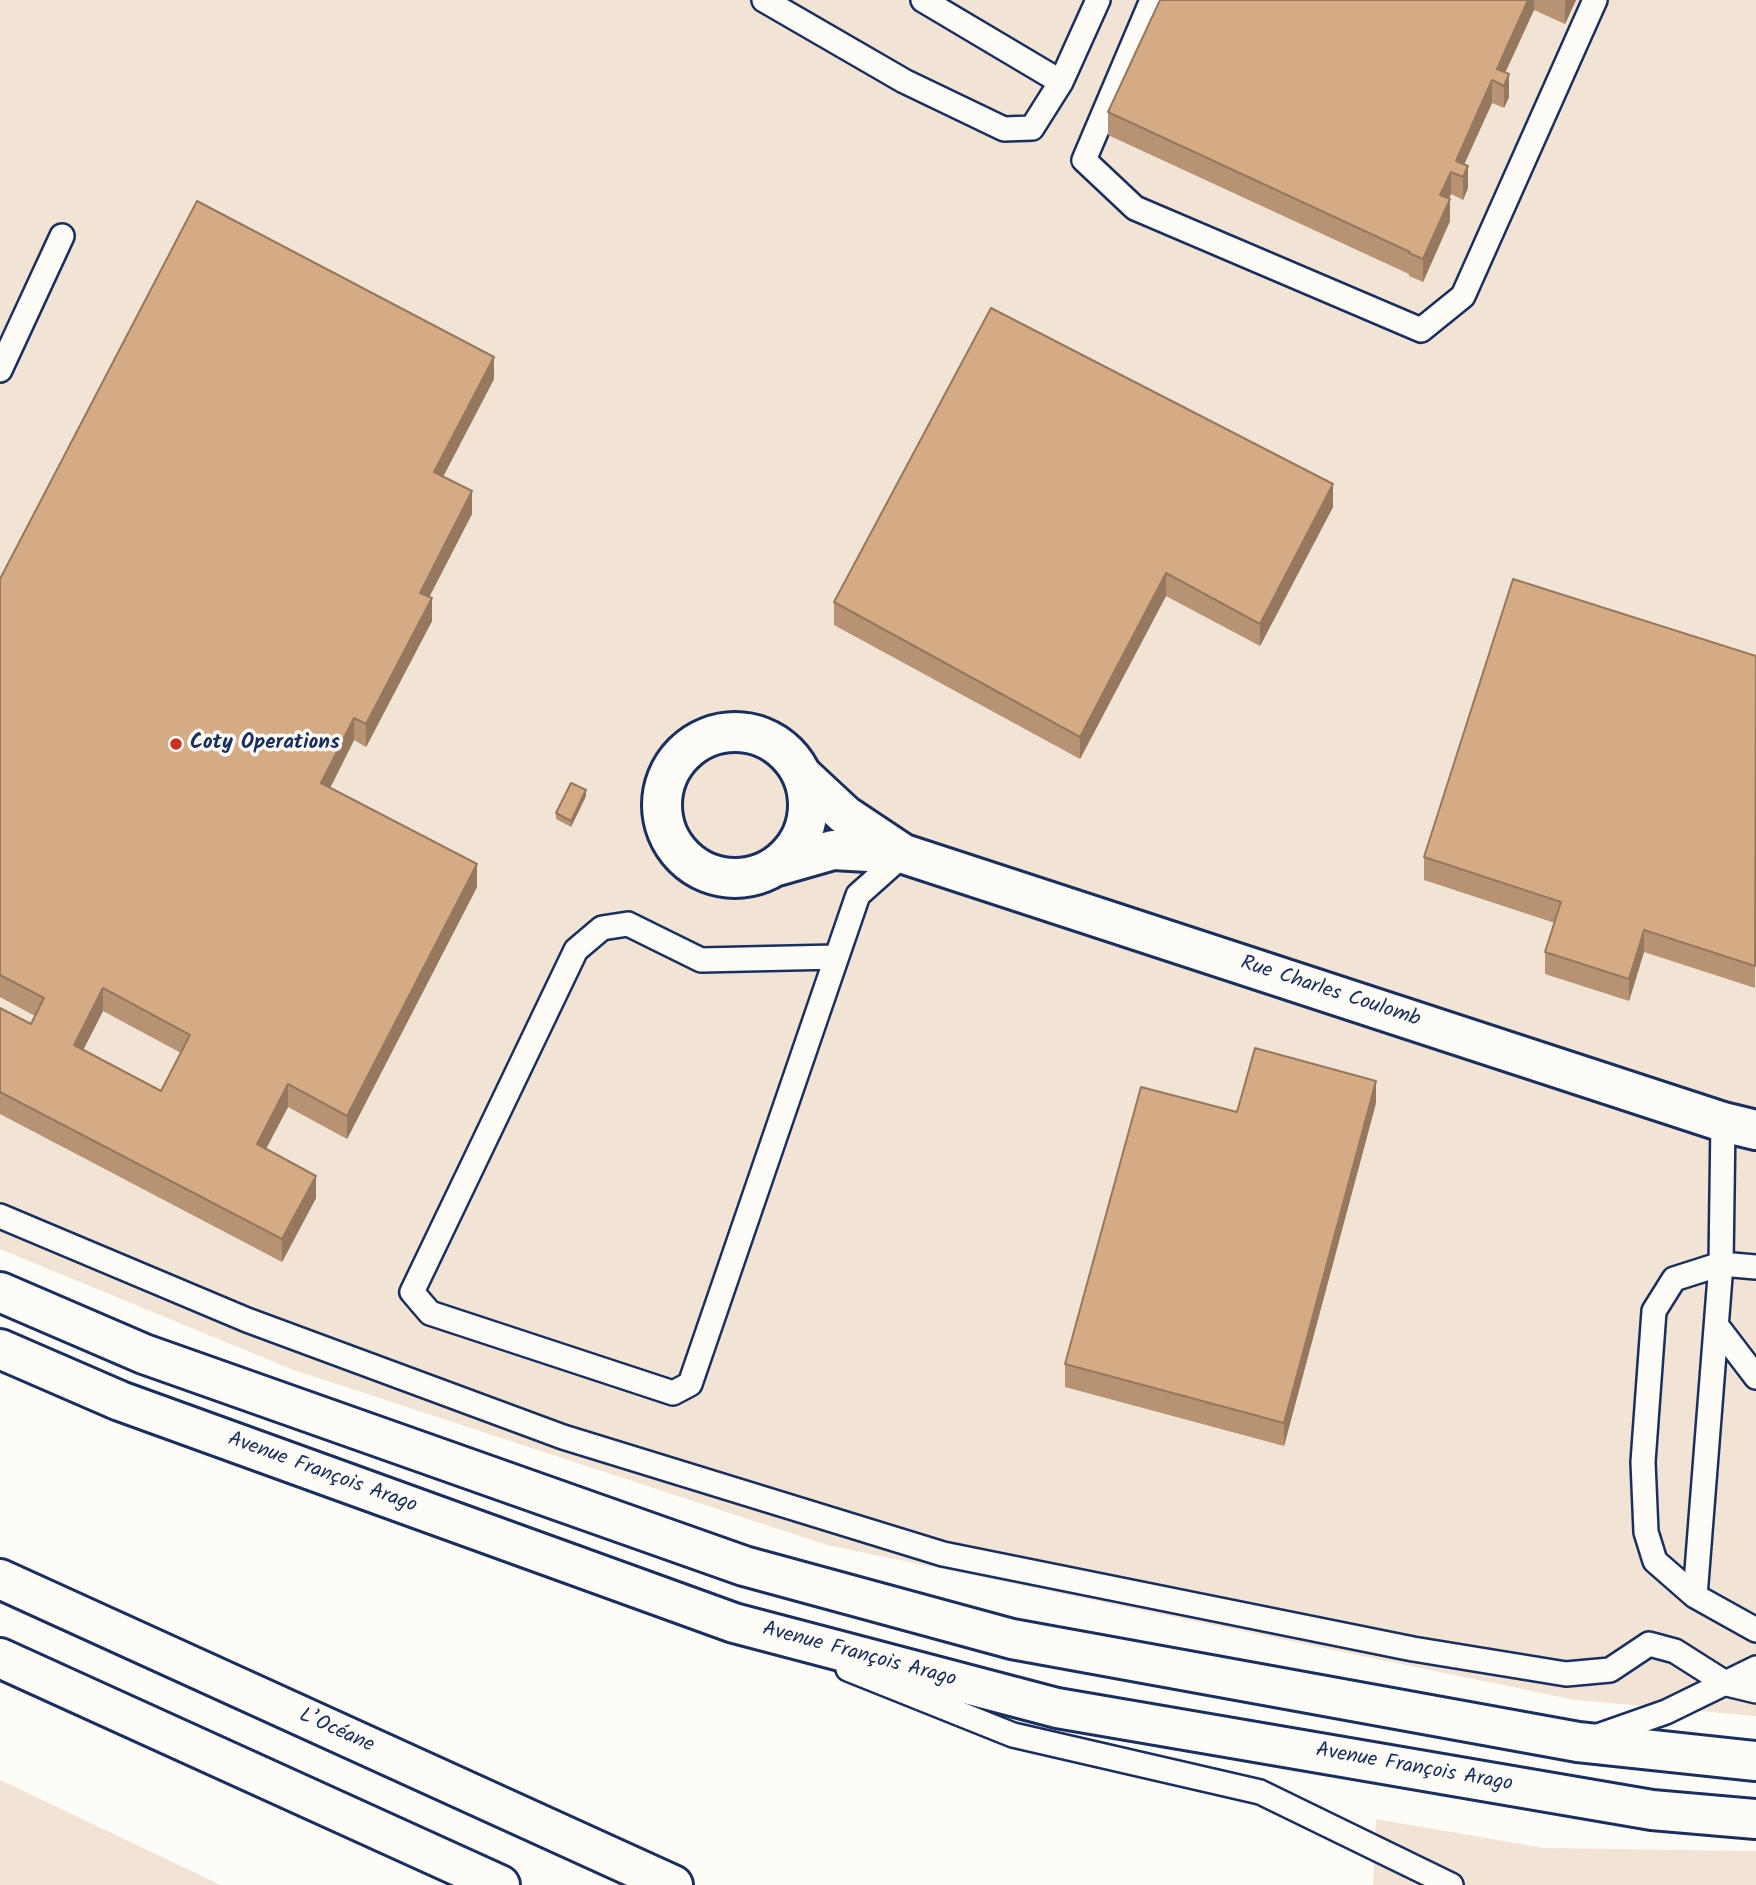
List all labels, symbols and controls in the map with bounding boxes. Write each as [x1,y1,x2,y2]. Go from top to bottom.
place label: Coty Operations [190,731,340,757]
marker: Coty Operations [168,736,184,752]
street label: Rue Charles Coulomb [1237,952,1423,1034]
street label: Avenue François Arago [224,1428,420,1520]
street label: Avenue François Arago [759,1618,959,1694]
street label: L’Océane [295,1704,377,1760]
street label: Avenue François Arago [1314,1739,1514,1799]

